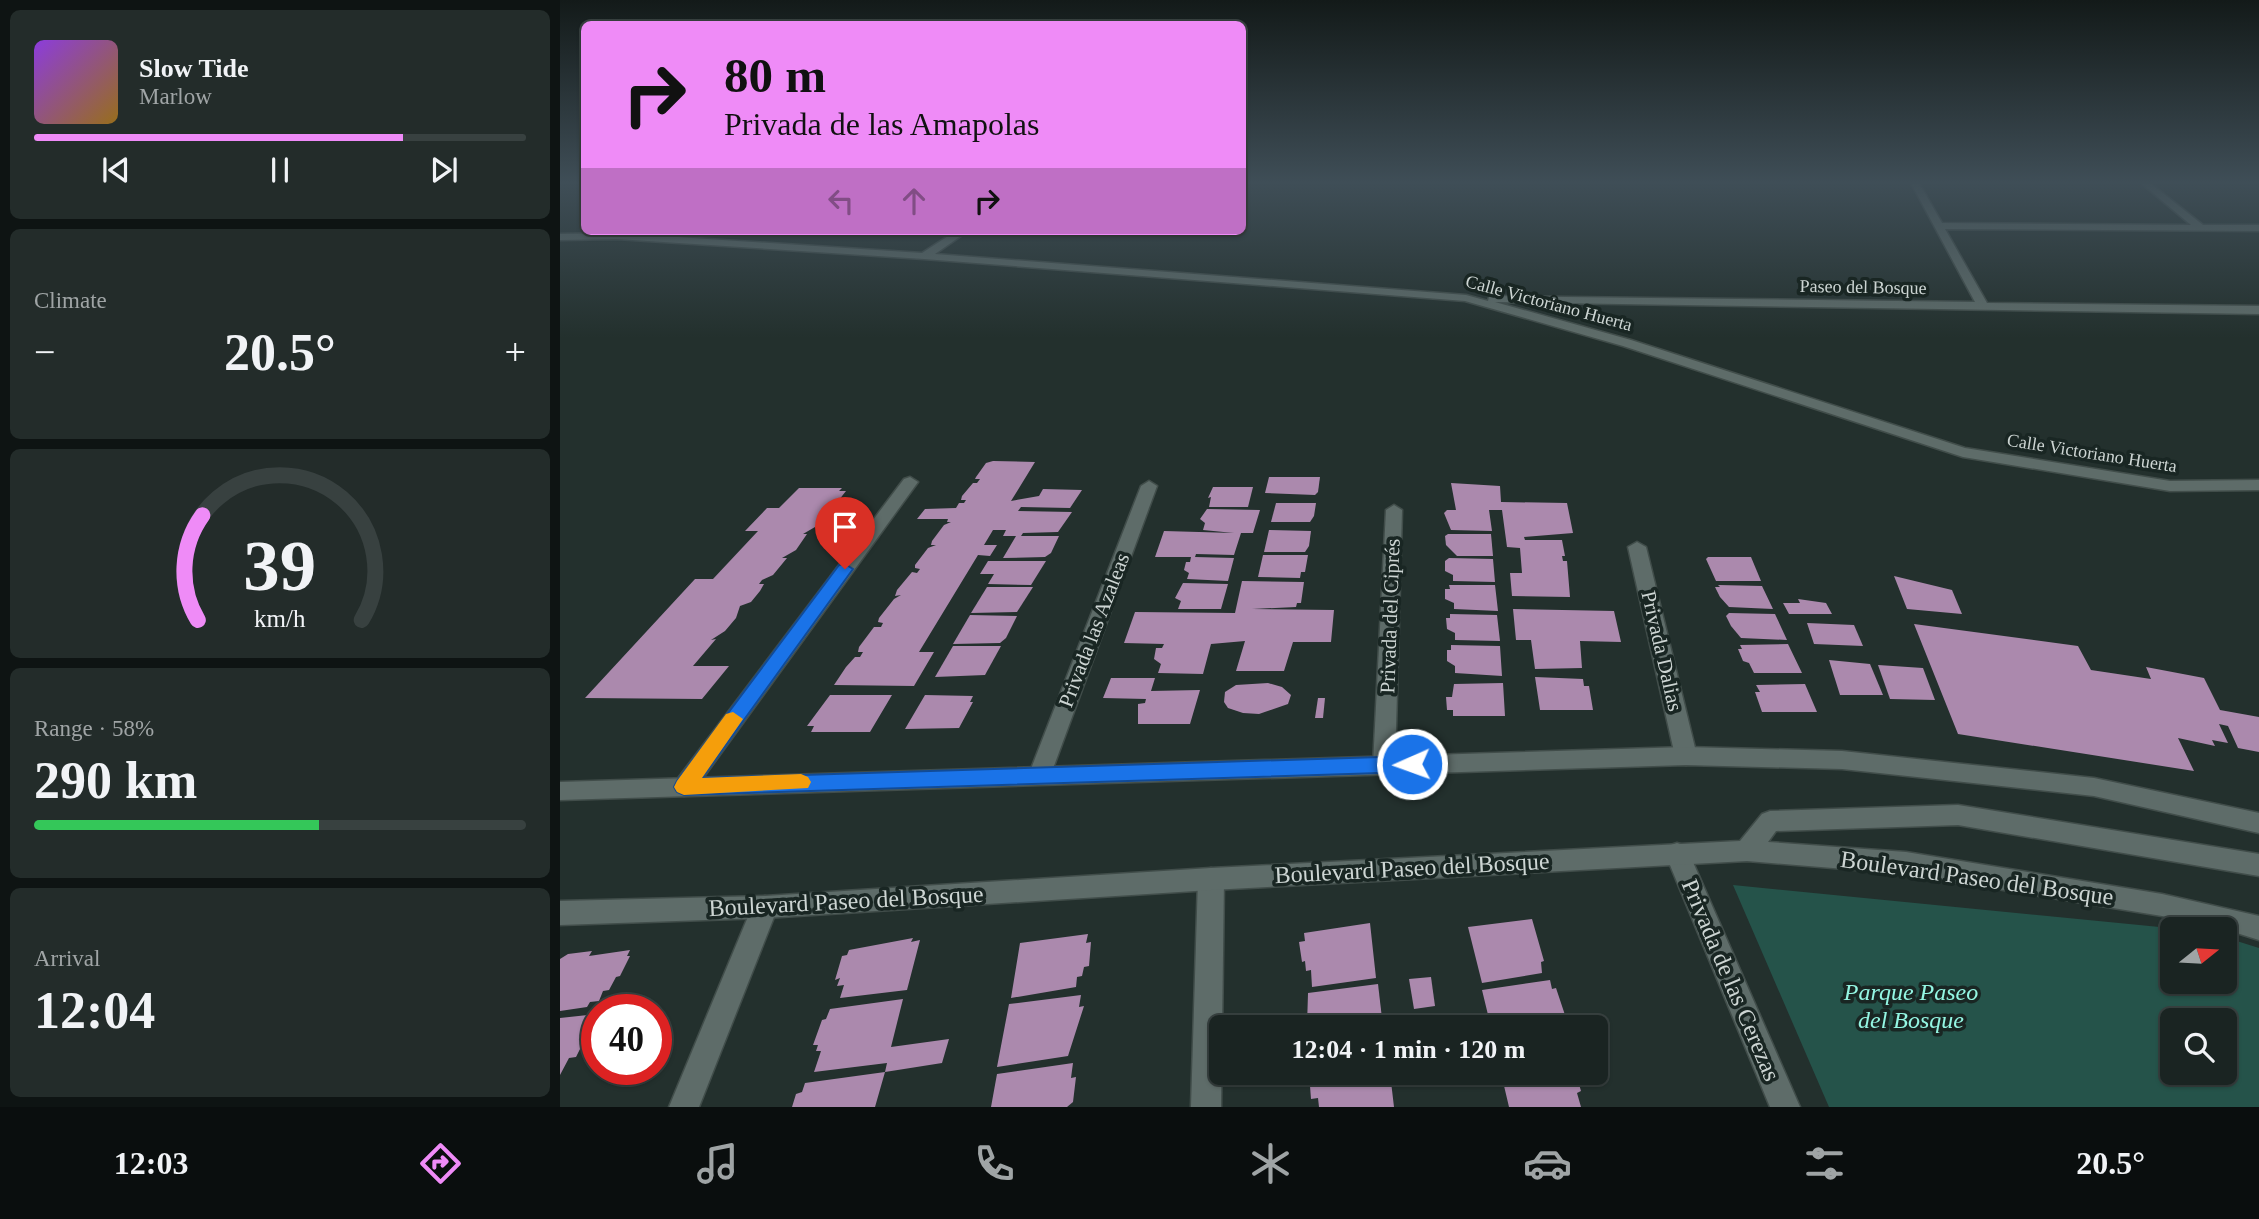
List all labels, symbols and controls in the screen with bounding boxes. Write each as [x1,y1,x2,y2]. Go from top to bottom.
text: 80 m [724,48,826,103]
icon: right [609,49,700,140]
text: Slow Tide [139,54,249,83]
text: Marlow [139,84,212,109]
text: Privada de las Amapolas [724,106,1039,142]
icon: previous [97,151,135,189]
icon: pause [261,151,299,189]
icon: next [425,151,463,189]
icon: left [822,182,860,220]
icon: ahead [895,182,933,220]
icon: right [968,182,1006,220]
street label: Calle Victoriano Huerta [1464,271,1634,335]
street label: Paseo del Bosque [1799,276,1927,298]
text: Climate [34,288,107,313]
text: 20.5° [224,324,336,381]
text: − [34,331,55,373]
text: + [505,331,526,373]
street label: Calle Victoriano Huerta [2006,430,2178,476]
pin [815,497,875,569]
icon: arrive [826,508,864,546]
text: 39 [244,525,316,606]
street label: Privada del Ciprés [1375,538,1405,694]
street label: Privada las Azaleas [1054,549,1134,711]
street label: Privada Dalias [1636,588,1688,714]
text: km/h [254,604,306,631]
text: Range · 58% [34,716,154,741]
position arrow [1375,727,1449,801]
text: 290 km [34,752,197,809]
street label: Boulevard Paseo del Bosque [1839,846,2115,910]
street label: Boulevard Paseo del Bosque [1274,848,1550,888]
street label: Privada de las Cerezas [1677,875,1785,1085]
street label: Boulevard Paseo del Bosque [708,881,984,921]
north arrow [2160,917,2236,994]
map controls [2160,917,2237,1085]
text: Arrival [34,946,100,971]
park label: Parque Paseo del Bosque [1843,979,1978,1033]
text: 12:04 [34,982,155,1039]
speed limit sign: 40 [581,994,672,1085]
button: search [2160,1008,2237,1085]
text: 12:04 · 1 min · 120 m [1292,1035,1526,1064]
icon: directions [416,1139,465,1188]
icon: music [693,1139,742,1188]
icon: phone [970,1139,1019,1188]
icon: climate [1246,1139,1295,1188]
icon: car [1523,1139,1572,1188]
icon: filters [1800,1139,1849,1188]
text: 12:03 [114,1145,189,1181]
text: 20.5° [2076,1145,2145,1181]

